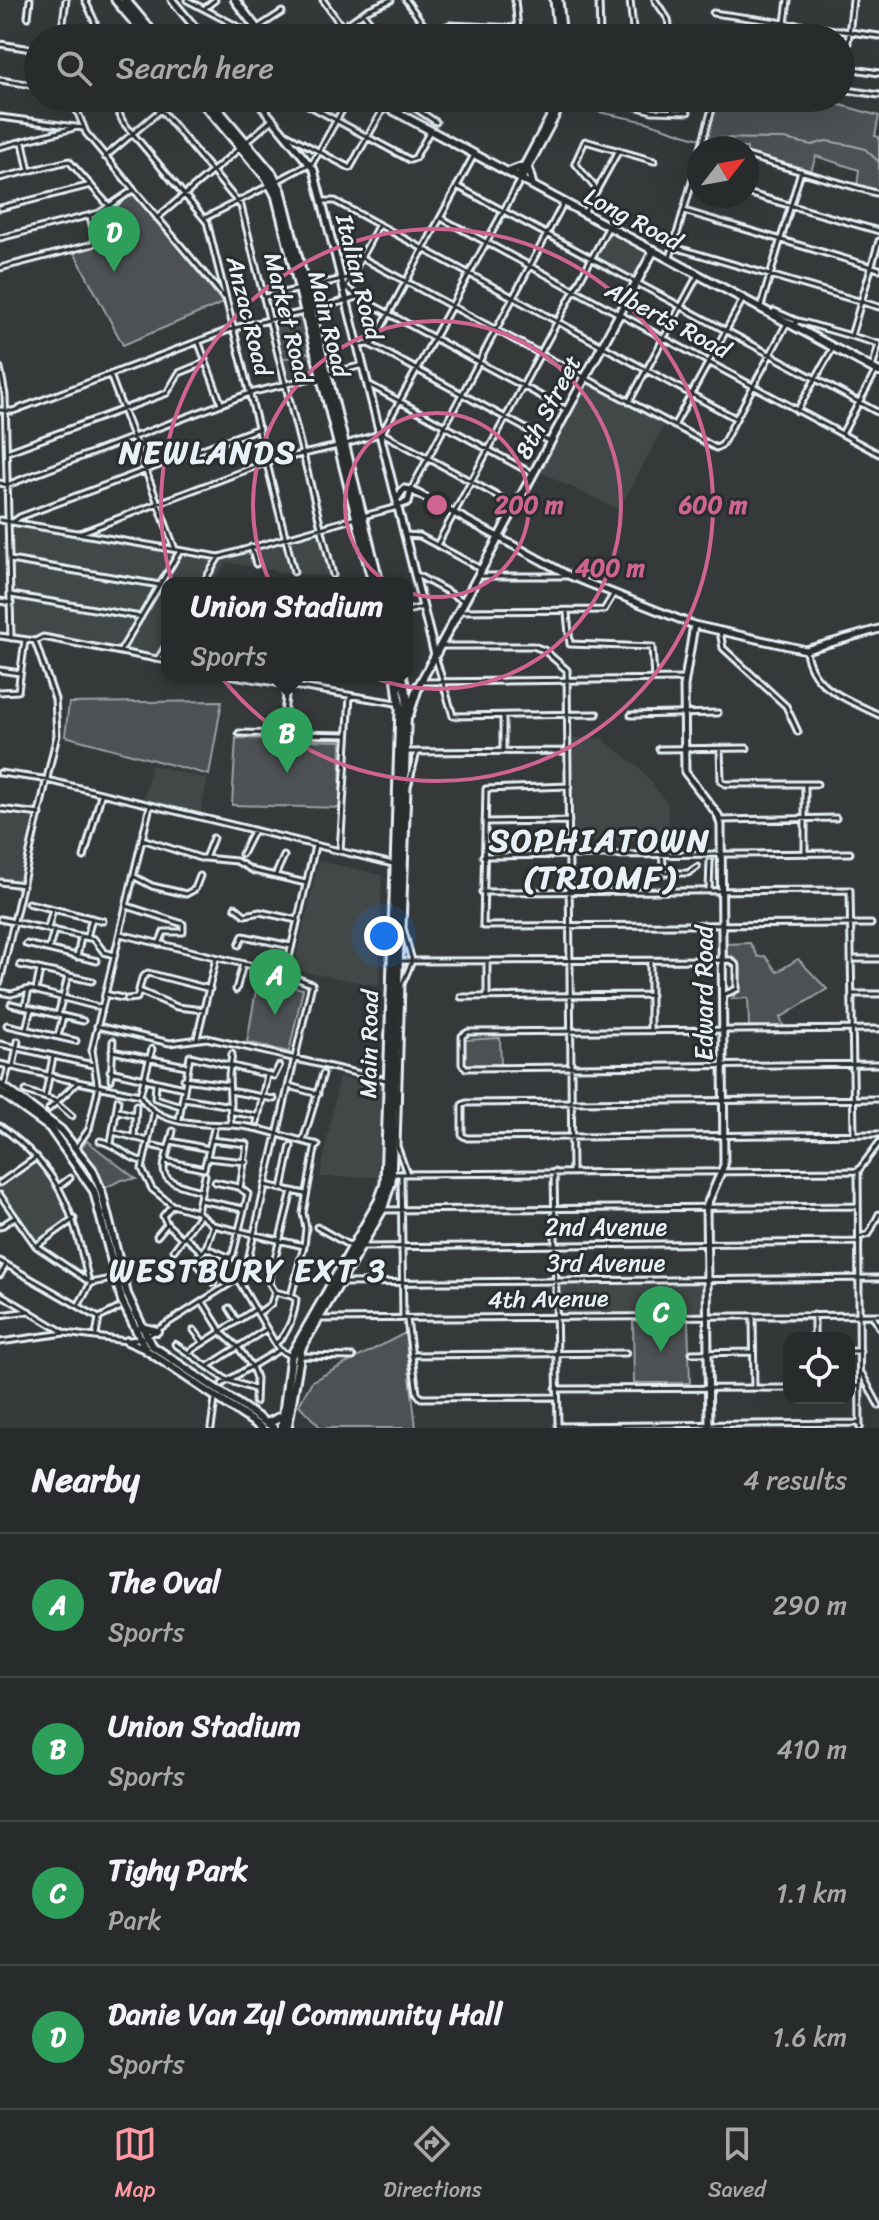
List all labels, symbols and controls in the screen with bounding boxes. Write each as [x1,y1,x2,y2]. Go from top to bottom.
search box [24,24,855,112]
text: Search here [116,41,274,95]
icon: search [52,46,96,90]
north arrow [687,136,759,208]
street label: Long Road [576,176,691,263]
pin: D [88,206,140,272]
street label: Italian Road [323,209,395,347]
street label: Market Road [251,248,325,390]
street label: Anzac Road [214,251,285,382]
street label: Main Road [295,266,363,383]
street label: Alberts Road [597,269,739,371]
street label: 8th Street [503,347,593,467]
district label: NEWLANDS [118,424,297,481]
text: 200 m [494,484,564,526]
text: 600 m [678,484,748,526]
centre of rings [423,491,451,519]
text: 400 m [575,547,646,589]
popup [161,577,413,681]
text: Union Stadium [191,579,383,633]
text: Sports [191,633,267,679]
pin: B [261,707,313,773]
district label: SOPHIATOWN (TRIOMF) [488,812,711,906]
your location [364,916,404,956]
street label: Edward Road [683,924,725,1060]
pin: A [249,949,301,1015]
street label: Main Road [347,988,391,1099]
street label: 2nd Avenue [545,1206,668,1248]
district label: WESTBURY EXT 3 [109,1242,387,1299]
street label: 3rd Avenue [547,1242,666,1284]
street label: 4th Avenue [487,1277,609,1321]
pin: C [635,1286,687,1352]
map controls [783,1332,855,1404]
button: locate [783,1332,855,1404]
text: Nearby [32,1450,140,1510]
text: 4 results [743,1457,847,1503]
text: The Oval [108,1555,221,1609]
text: A [49,1582,67,1628]
text: 290 m [773,1582,847,1628]
text: Sports [108,1609,184,1655]
text: Union Stadium [108,1699,301,1753]
text: B [50,1726,66,1772]
text: 410 m [776,1726,847,1772]
text: Sports [108,1753,184,1799]
text: Tighy Park [108,1843,248,1897]
text: C [50,1870,66,1916]
text: 1.1 km [776,1870,847,1916]
text: Park [108,1897,161,1943]
text: Danie Van Zyl Community Hall [108,1987,502,2041]
text: D [50,2014,66,2060]
text: 1.6 km [773,2014,847,2060]
text: Sports [108,2041,184,2087]
tab: Map [113,2122,157,2209]
tab: Directions [383,2122,482,2209]
tab: Saved [708,2122,766,2209]

